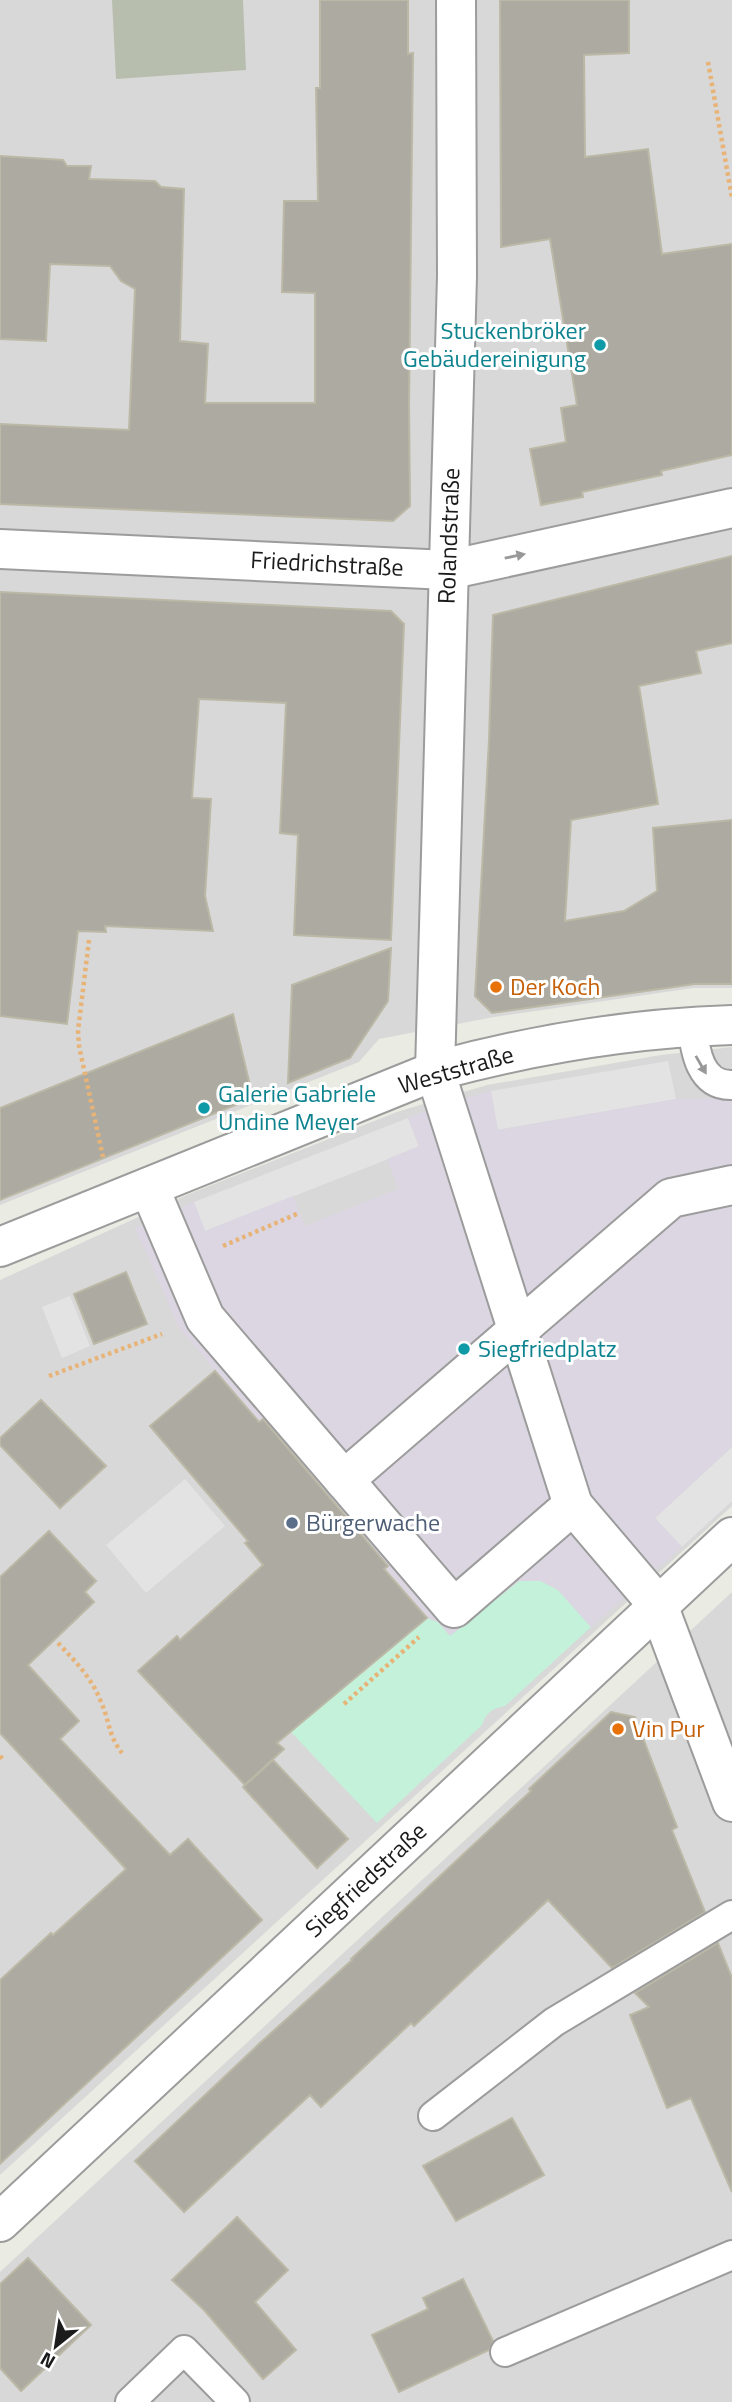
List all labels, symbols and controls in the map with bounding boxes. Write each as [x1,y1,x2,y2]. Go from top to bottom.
place label: Stuckenbröker Gebäudereinigung [403,312,586,376]
marker: Stuckenbröker Gebäudereinigung [592,337,608,353]
street label: Rolandstraße [428,467,468,605]
street label: Friedrichstraße [250,541,404,585]
one-way arrow [504,550,526,561]
place label: Der Koch [510,968,601,1004]
marker: Der Koch [488,979,504,995]
street label: Weststraße [394,1035,518,1103]
one-way arrow [695,1055,707,1074]
place label: Galerie Gabriele Undine Meyer [218,1075,376,1139]
marker: Galerie Gabriele Undine Meyer [196,1100,212,1116]
place label: Siegfriedplatz [478,1330,617,1366]
marker: Siegfriedplatz [456,1341,472,1357]
place label: Bürgerwache [306,1504,440,1540]
marker: Bürgerwache [284,1515,300,1531]
place label: Vin Pur [632,1710,705,1746]
marker: Vin Pur [610,1721,626,1737]
street label: Siegfriedstraße [296,1813,434,1945]
north arrow [21,2311,91,2381]
text: N [34,2345,60,2377]

